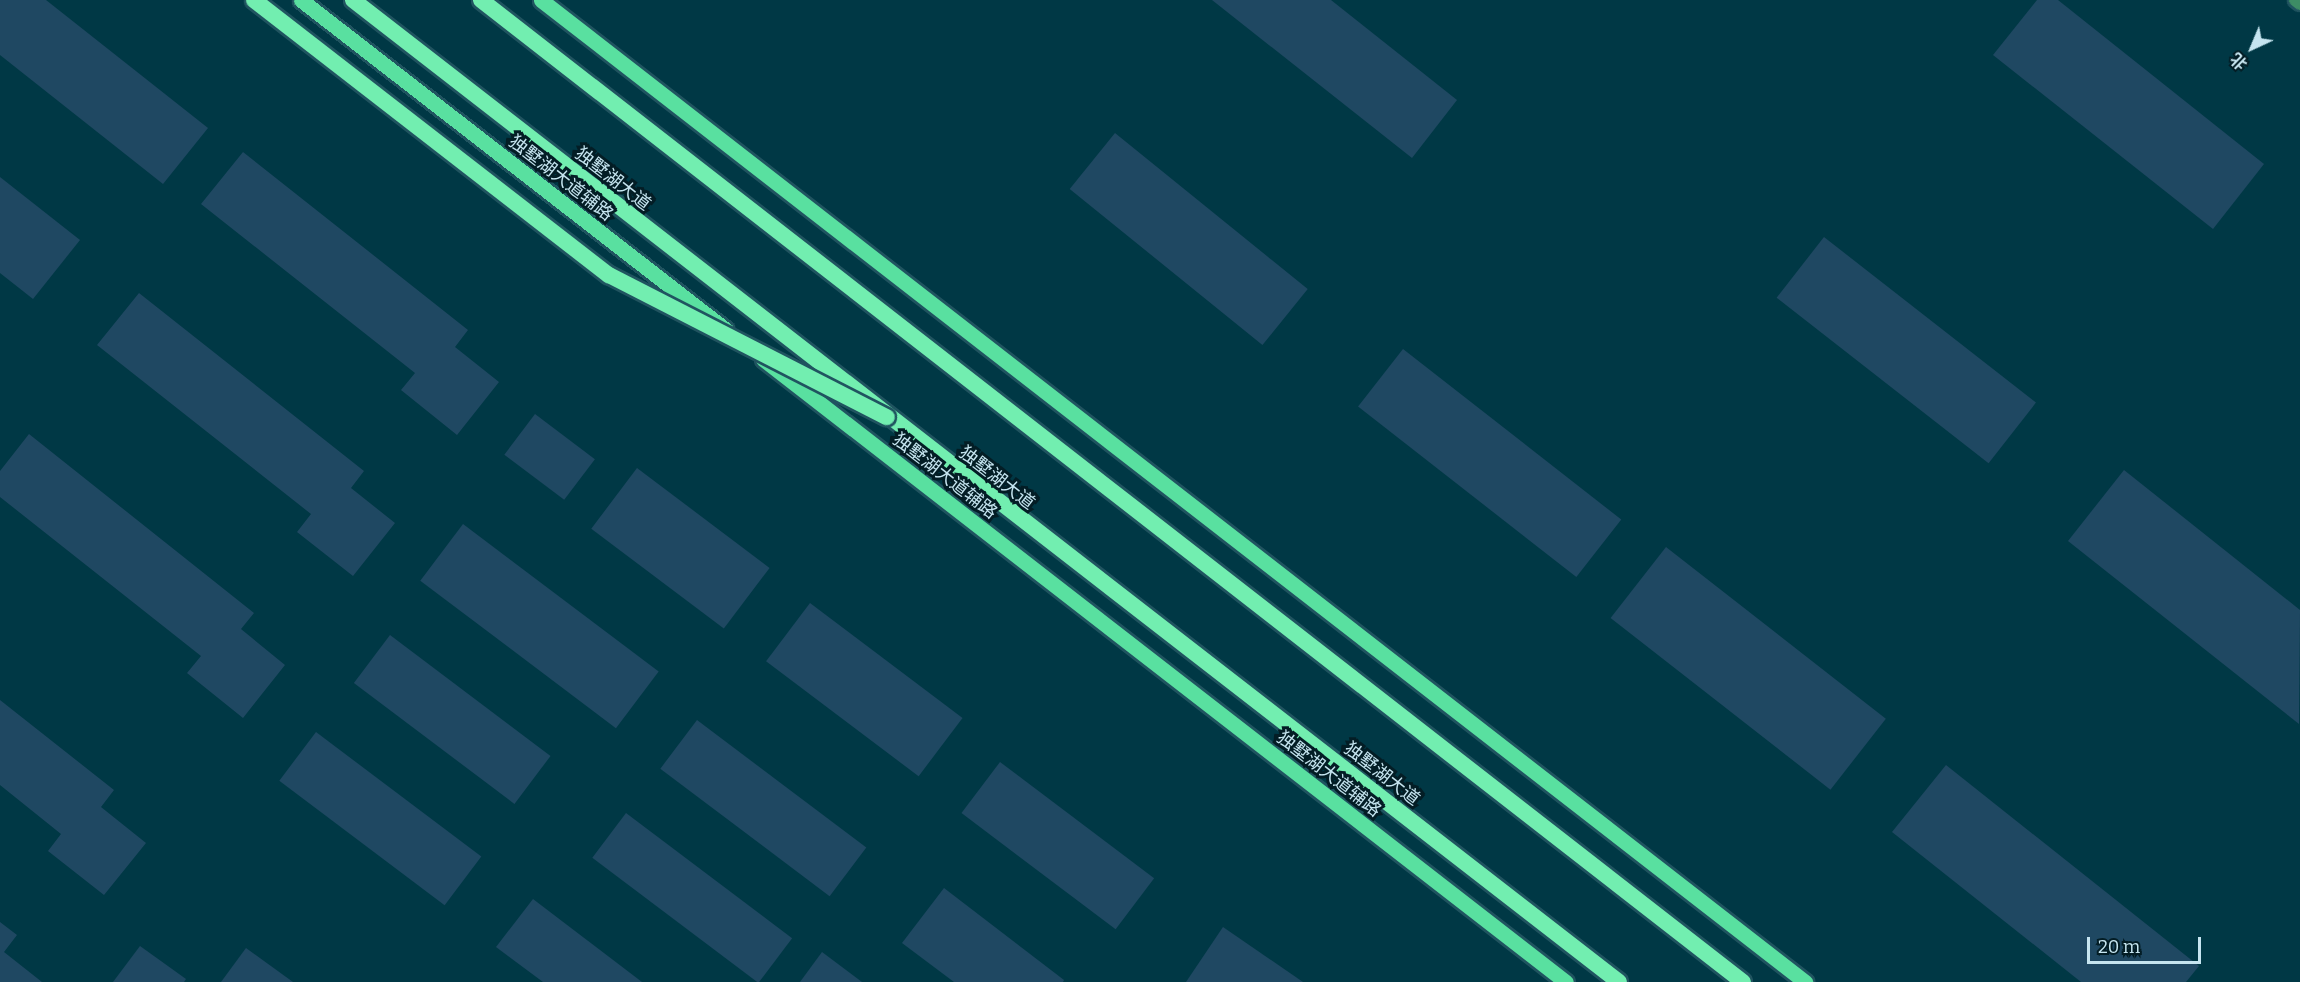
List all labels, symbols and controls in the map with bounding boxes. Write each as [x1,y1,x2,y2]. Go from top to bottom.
north arrow [2222,18,2282,78]
text: 北 [2227,49,2252,74]
street label: 独墅湖大道辅路 [505,131,617,225]
street label: 独墅湖大道 [571,143,655,215]
street label: 独墅湖大道辅路 [889,429,1001,523]
street label: 独墅湖大道 [955,442,1039,514]
street label: 独墅湖大道辅路 [1273,727,1385,821]
street label: 独墅湖大道 [1340,738,1424,810]
scale bar [2090,925,2204,963]
text: 20 m [2098,936,2140,958]

